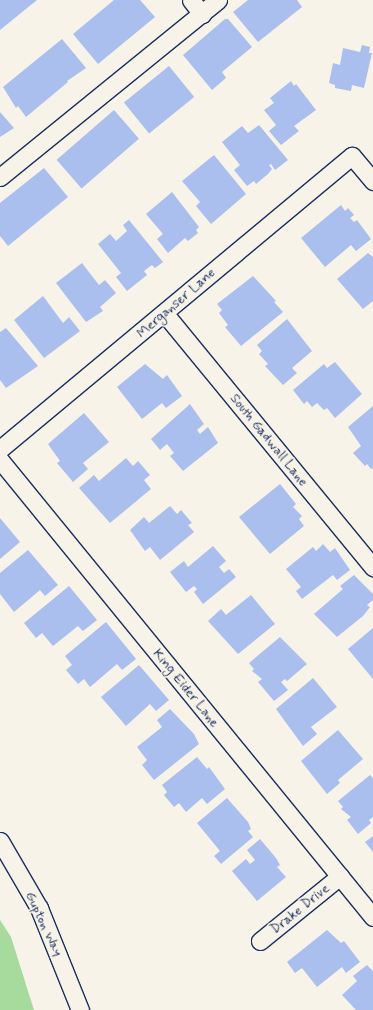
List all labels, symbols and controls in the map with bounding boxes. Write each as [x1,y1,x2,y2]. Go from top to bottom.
street label: Merganser Lane [133,264,219,342]
street label: South Gadwall Lane [226,390,312,490]
street label: King Eider Lane [149,646,223,730]
street label: Drake Drive [267,880,333,938]
street label: Gupton Way [21,888,67,960]

